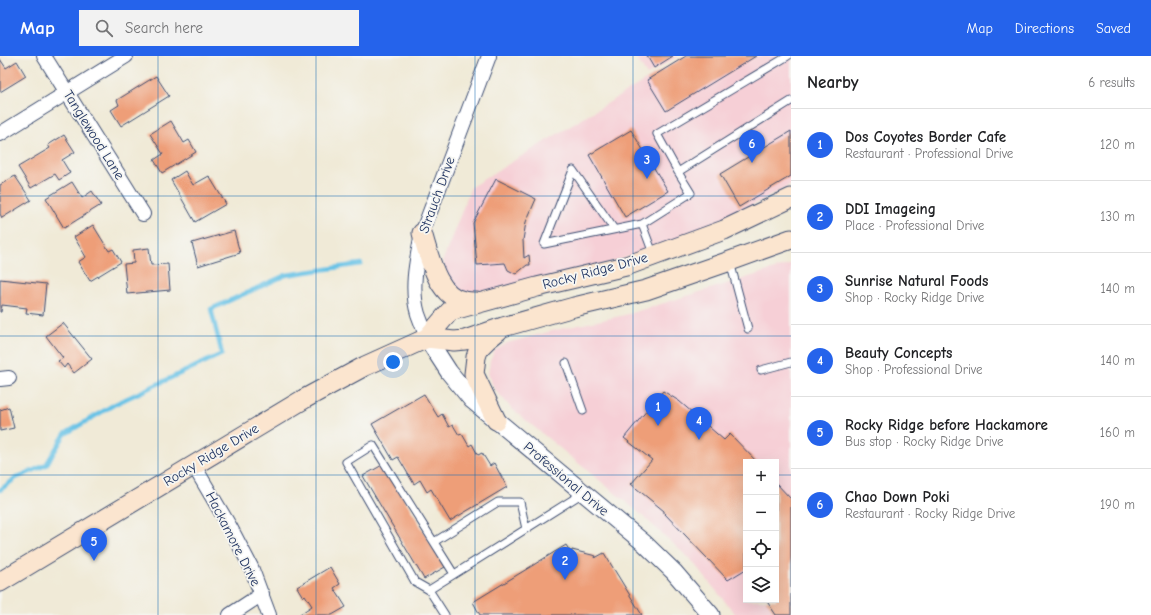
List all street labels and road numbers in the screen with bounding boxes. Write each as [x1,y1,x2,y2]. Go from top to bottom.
street label: Tanglewood Lane [60,87,128,183]
street label: Strauch Drive [415,154,459,236]
street label: Rocky Ridge Drive [541,249,649,293]
street label: Rocky Ridge Drive [160,420,262,490]
street label: Professional Drive [520,438,612,520]
street label: Hackamore Drive [202,489,264,589]

